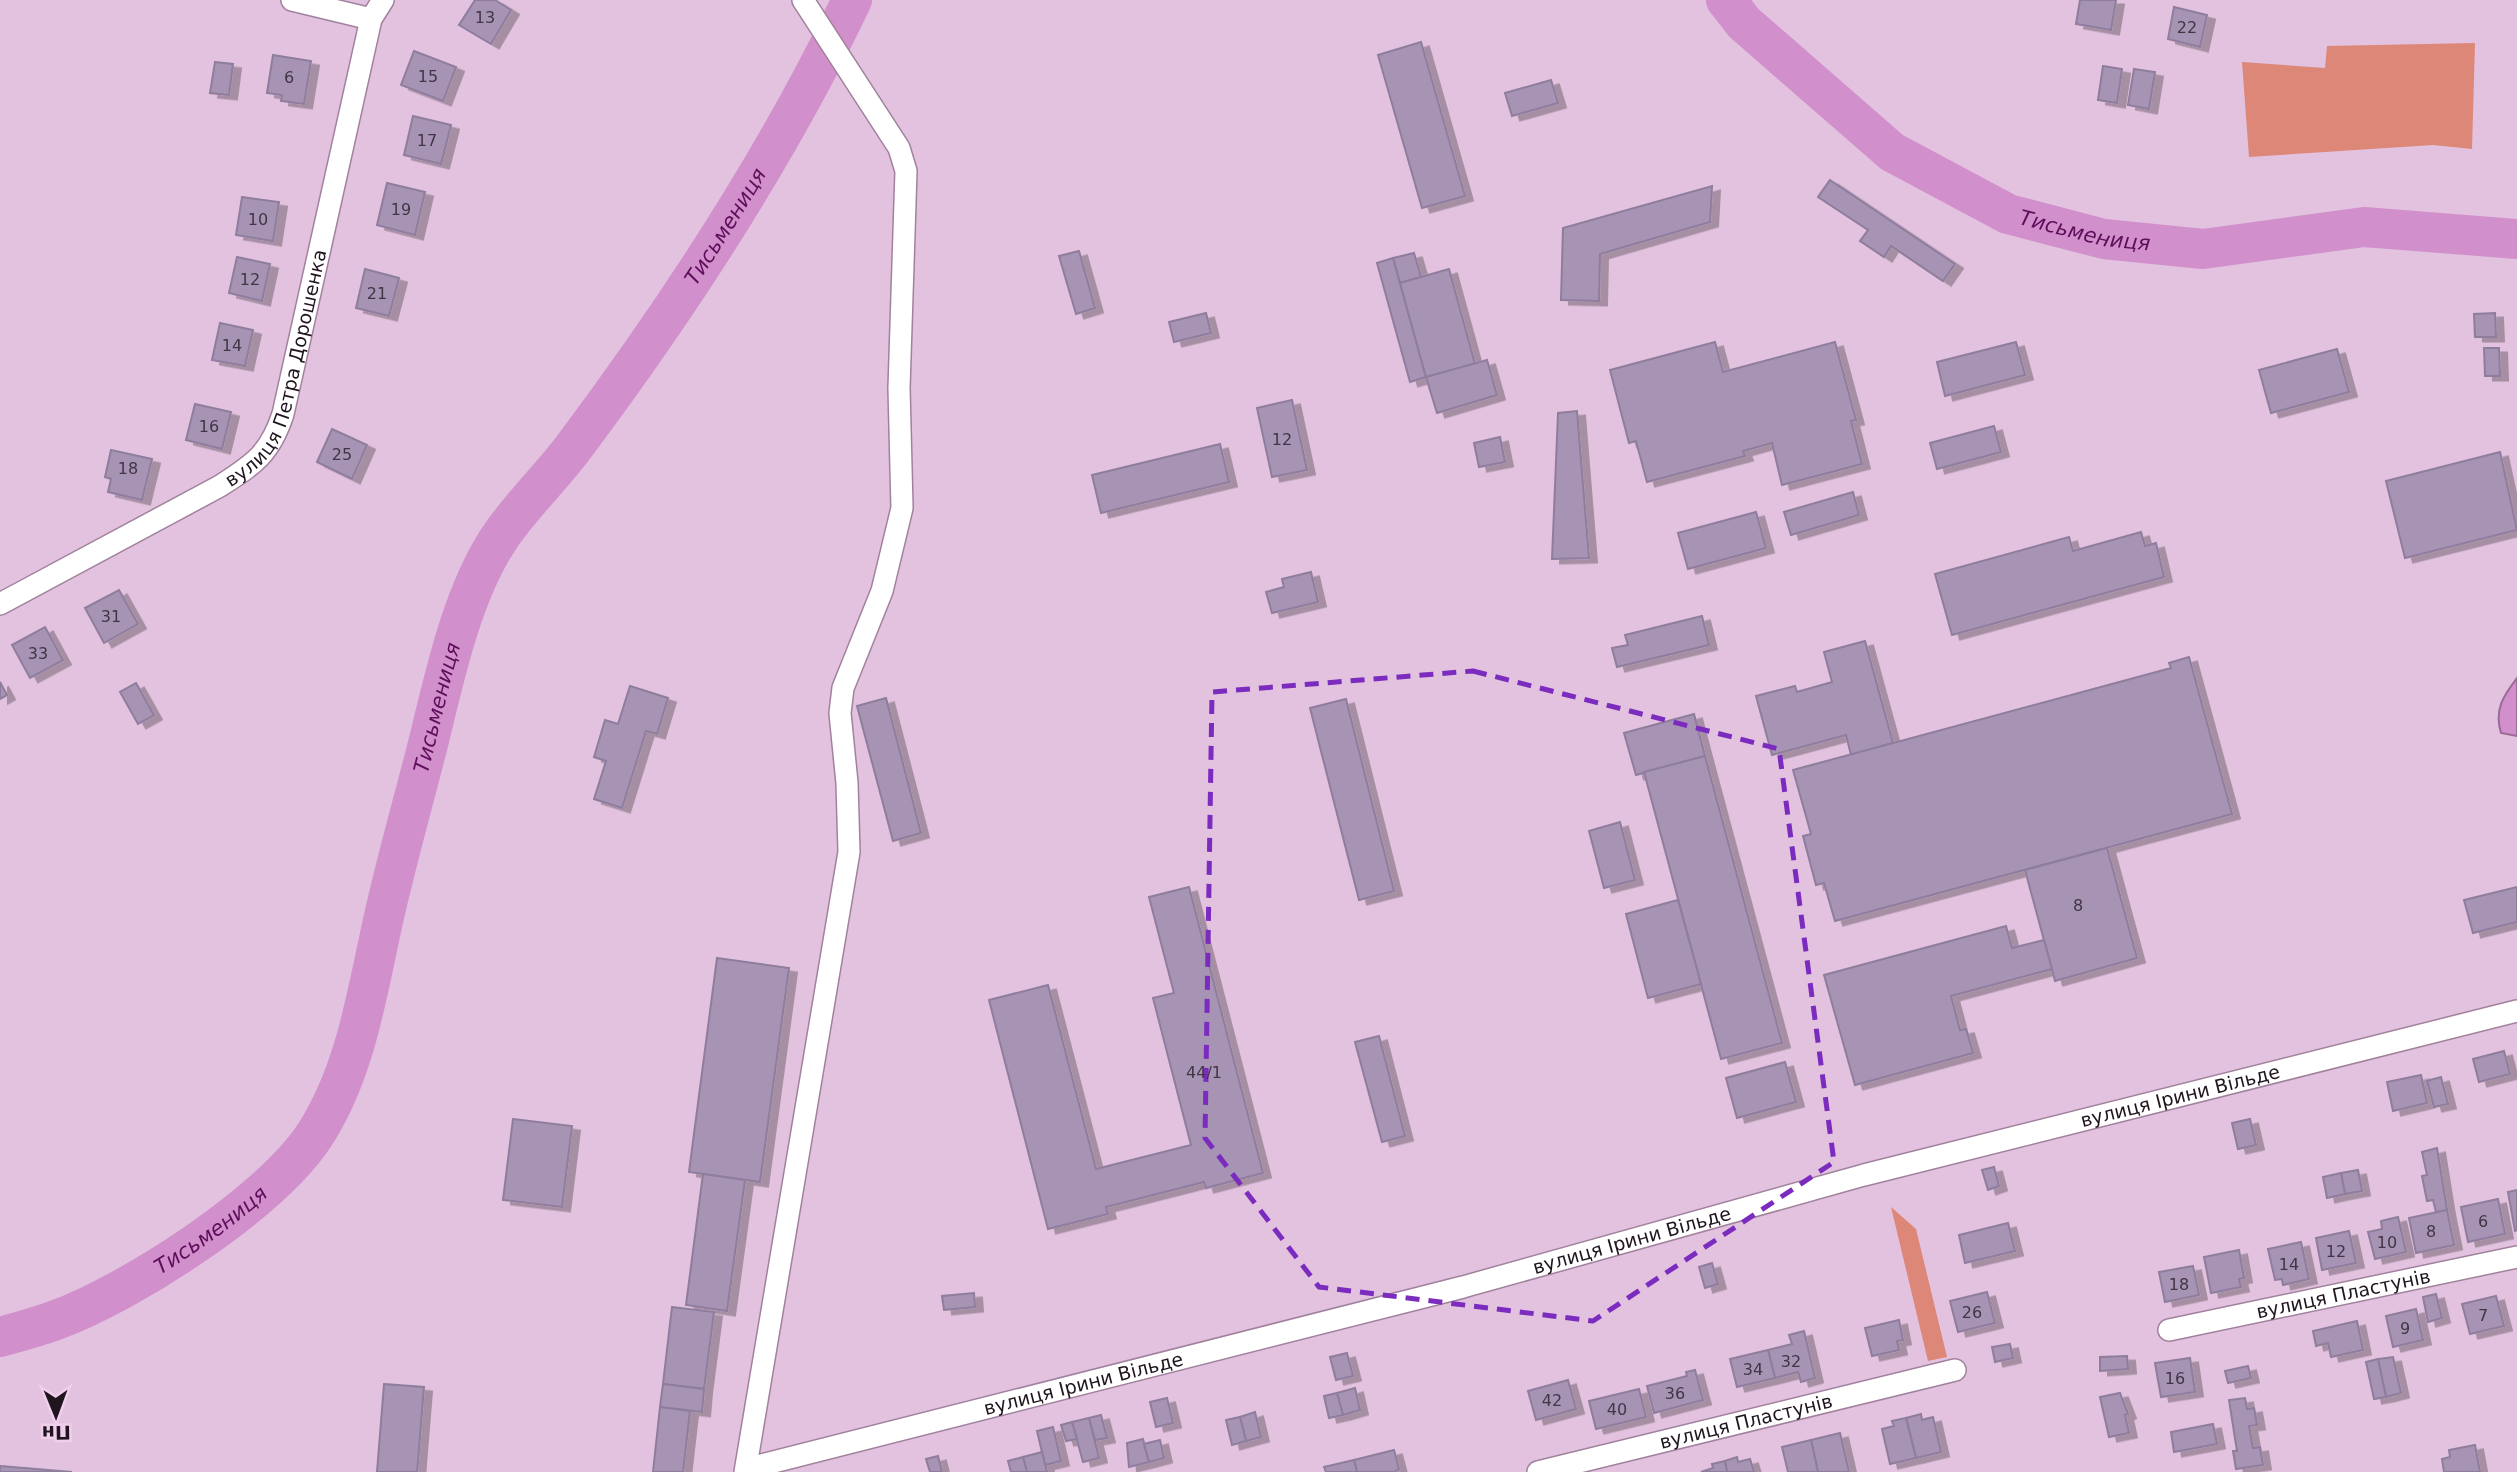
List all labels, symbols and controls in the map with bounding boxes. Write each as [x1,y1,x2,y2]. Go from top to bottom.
house number: 13 [475,8,495,27]
house number: 22 [2177,18,2197,37]
house number: 15 [418,67,438,86]
house number: 6 [284,68,294,87]
house number: 17 [417,131,437,150]
water label: Тисьмениця [680,164,771,290]
house number: 19 [391,200,411,219]
water label: Тисьмениця [2017,205,2151,256]
house number: 10 [248,210,268,229]
street label: вулиця Петра Дорошенка [221,247,330,491]
house number: 12 [240,270,260,289]
house number: 21 [367,284,387,303]
house number: 14 [222,336,242,355]
house number: 16 [199,417,219,436]
house number: 12 [1272,430,1292,449]
house number: 25 [332,445,352,464]
house number: 18 [118,459,138,478]
house number: 31 [101,607,121,626]
water label: Тисьмениця [409,640,465,775]
house number: 33 [28,644,48,663]
house number: 8 [2073,896,2083,915]
street label: вулиця Ірини Вільде [2078,1060,2282,1131]
house number: 44/1 [1186,1063,1222,1082]
water label: Тисьмениця [150,1181,272,1279]
street label: вулиця Ірини Вільде [1530,1202,1733,1278]
house number: 6 [2478,1212,2488,1231]
house number: 8 [2426,1222,2436,1241]
house number: 10 [2377,1233,2397,1252]
house number: 12 [2326,1242,2346,1261]
house number: 14 [2279,1255,2299,1274]
street label: вулиця Пластунів [2254,1265,2432,1322]
house number: 18 [2169,1275,2189,1294]
house number: 26 [1962,1303,1982,1322]
house number: 7 [2478,1306,2488,1325]
house number: 9 [2400,1319,2410,1338]
street label: вулиця Ірини Вільде [981,1348,1185,1419]
house number: 32 [1781,1352,1801,1371]
house number: 34 [1743,1360,1763,1379]
house number: 16 [2165,1369,2185,1388]
north arrow [21,1381,91,1451]
house number: 36 [1665,1384,1685,1403]
street label: вулиця Пластунів [1657,1389,1835,1453]
house number: 42 [1542,1391,1562,1410]
house number: 40 [1607,1400,1627,1419]
text: Пн [42,1422,71,1444]

